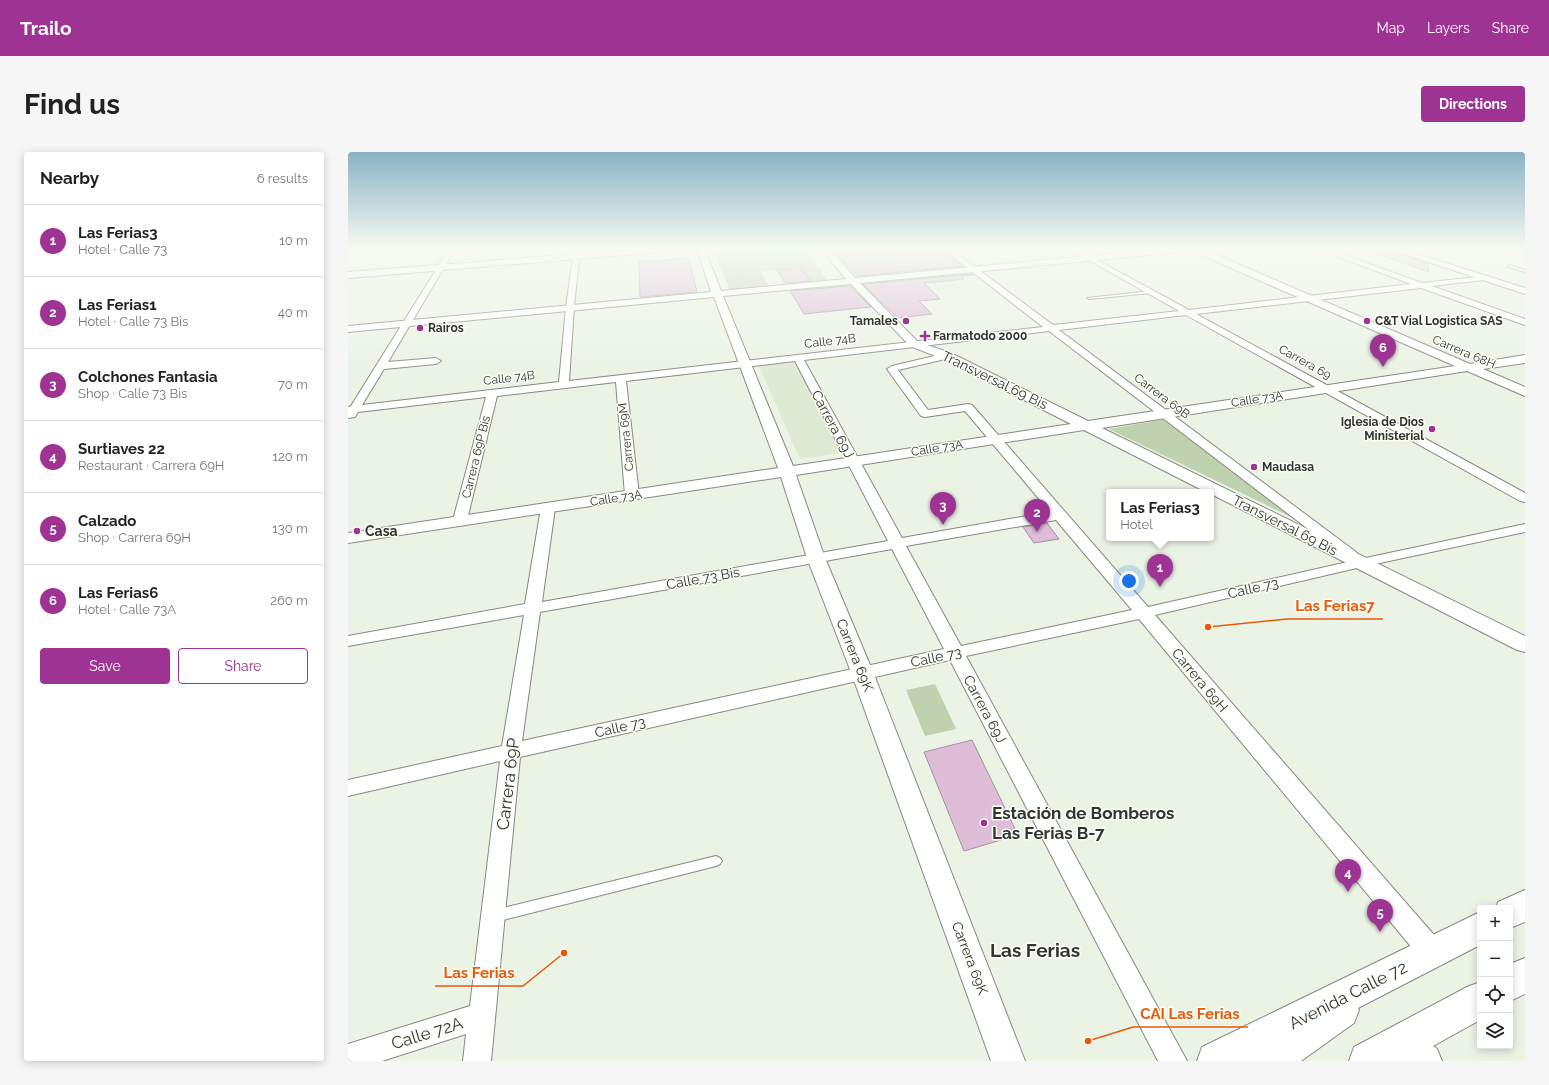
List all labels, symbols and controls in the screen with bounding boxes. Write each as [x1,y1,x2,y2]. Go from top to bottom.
text: Trailo [20,17,71,39]
text: Map [1377,20,1405,36]
text: Layers [1427,20,1470,36]
text: Share [1492,20,1529,36]
button: Directions [1421,86,1525,122]
text: Find us [24,88,120,121]
text: Nearby [40,168,99,188]
text: 6 results [257,171,308,186]
text: Las Ferias3 [78,224,158,242]
text: 1 [50,233,56,248]
text: 10 m [279,233,308,248]
text: Hotel · Calle 73 [78,242,167,257]
text: Las Ferias1 [78,296,157,314]
text: 2 [49,305,57,320]
text: 40 m [278,305,308,320]
text: Hotel · Calle 73 Bis [78,314,188,329]
place label: Tamales [850,314,898,328]
place label: C&T Vial Logistica SAS [1375,314,1503,328]
marker: Tamales [901,316,911,326]
marker: C&T Vial Logistica SAS [1362,316,1372,326]
place label: Rairos [428,321,464,335]
marker: Rairos [415,323,425,333]
place label: Farmatodo 2000 [933,329,1027,343]
street label: Calle 74B [803,331,857,351]
marker: Farmatodo 2000 [920,331,930,341]
street label: Carrera 68H [1430,332,1498,372]
pin: 6 [1370,334,1396,367]
street label: Carrera 69 [1276,342,1334,382]
street label: Transversal 69 Bis [940,347,1051,413]
text: Colchones Fantasia [78,368,218,386]
street label: Calle 74B [482,368,536,388]
street label: Carrera 69B [1131,371,1193,421]
text: 3 [49,377,57,392]
text: 70 m [278,377,308,392]
text: Shop · Calle 73 Bis [78,386,187,401]
street label: Carrera 69J [808,387,858,461]
street label: Calle 73A [1230,388,1284,410]
street label: Carrera 69M [615,402,637,472]
street label: Carrera 69P Bis [459,414,493,500]
place label: Iglesia de Dios Ministerial [1341,415,1424,443]
marker: Iglesia de Dios Ministerial [1427,424,1437,434]
street label: Calle 73A [910,437,964,459]
text: Surtiaves 22 [78,440,165,458]
text: 4 [49,449,57,464]
text: 120 m [272,449,308,464]
text: Restaurant · Carrera 69H [78,458,224,473]
place label: Maudasa [1262,460,1314,474]
marker: Maudasa [1249,462,1259,472]
street label: Calle 73A [589,487,643,509]
popup [1106,489,1214,541]
pin: 3 [930,492,956,525]
street label: Transversal 69 Bis [1230,492,1340,558]
pin: 2 [1024,499,1050,532]
text: Las Ferias3 [1120,499,1200,517]
text: Calzado [78,512,136,530]
text: Hotel [1120,517,1153,532]
text: 5 [49,521,57,536]
text: 130 m [272,521,308,536]
place label: Casa [365,523,398,539]
marker: Casa [352,526,362,536]
text: Shop · Carrera 69H [78,530,191,545]
pin: 1 [1147,554,1173,587]
street label: Calle 73 Bis [665,564,741,592]
your location [1119,571,1139,591]
street label: Calle 73 [1226,574,1280,602]
text: Las Ferias6 [78,584,158,602]
callout: Las Ferias7 [1287,592,1383,619]
text: 6 [49,593,57,608]
text: 260 m [270,593,308,608]
text: Las Ferias7 [1295,597,1375,615]
text: Hotel · Calle 73A [78,602,176,617]
street label: Carrera 69K [833,616,877,694]
street label: Calle 73 [909,644,963,670]
street label: Carrera 69H [1169,645,1231,715]
button: Save [40,648,170,684]
button: Share [178,648,308,684]
street label: Carrera 69J [960,672,1010,746]
street label: Calle 73 [593,713,647,741]
street label: Carrera 69P [492,736,524,831]
place label: Estación de Bomberos Las Ferias B-7 [992,803,1174,843]
marker: Estación de Bomberos Las Ferias B-7 [979,818,989,828]
pin: 4 [1335,859,1361,892]
pin: 5 [1367,899,1393,932]
map controls [1477,905,1513,1049]
button: + [1477,905,1513,941]
street label: Carrera 69K [949,919,991,997]
district label: Las Ferias [990,939,1080,961]
button: − [1477,941,1513,977]
street label: Avenida Calle 72 [1286,957,1411,1033]
callout: Las Ferias [435,959,523,986]
text: Las Ferias [443,964,515,982]
button: locate [1477,977,1513,1013]
callout: CAI Las Ferias [1133,1000,1248,1027]
text: CAI Las Ferias [1140,1005,1240,1023]
street label: Calle 72A [389,1012,466,1053]
button: layers [1477,1013,1513,1049]

